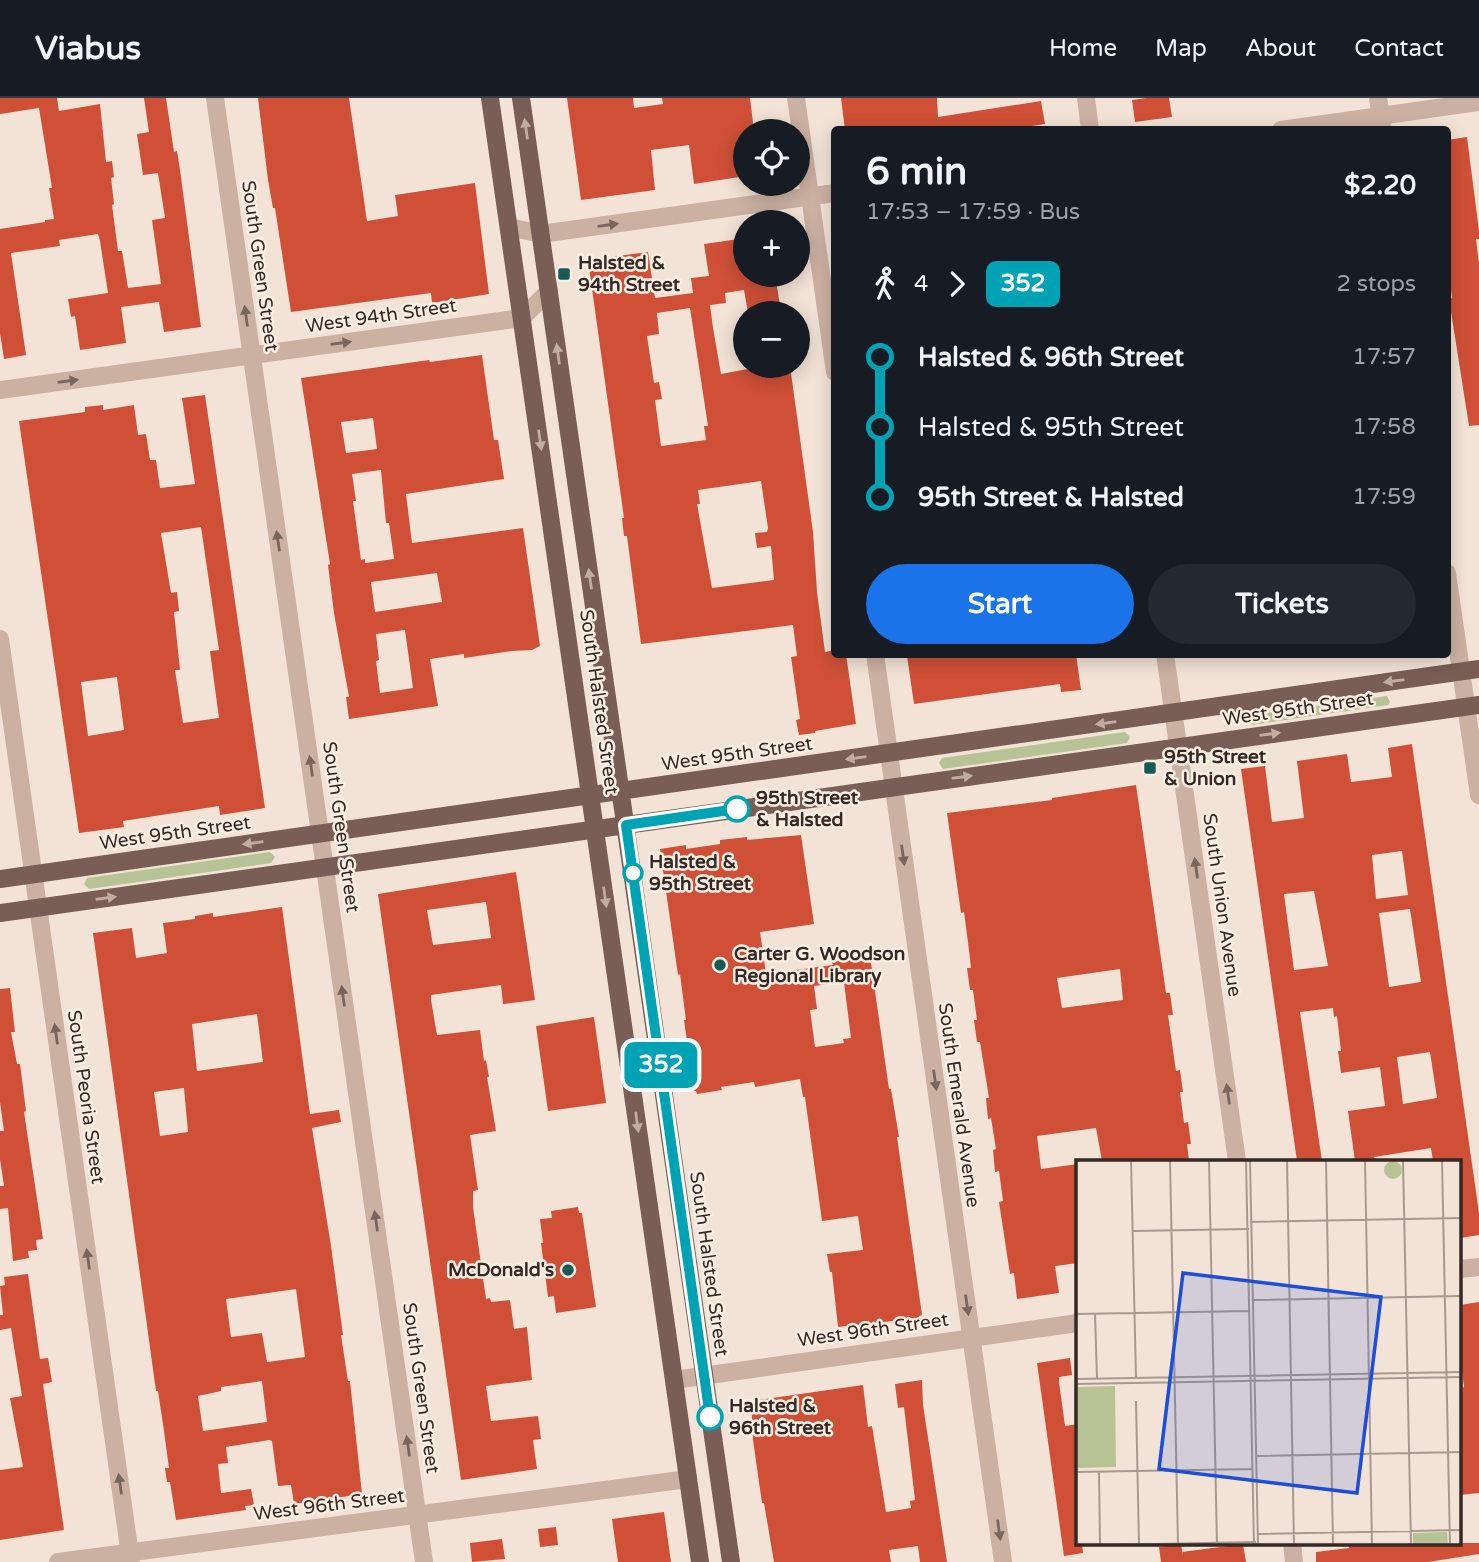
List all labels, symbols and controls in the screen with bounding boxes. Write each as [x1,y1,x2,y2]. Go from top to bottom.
text: Viabus [35,29,141,68]
text: Home [1049,34,1117,63]
text: Map [1155,34,1207,63]
text: About [1245,34,1316,63]
text: Contact [1354,34,1444,63]
one-way arrow [520,118,531,140]
map controls [733,119,810,378]
button: locate [733,119,810,196]
text: 6 min [866,149,967,195]
text: $2.20 [1344,170,1416,201]
street label: South Green Street [237,179,283,353]
text: 17:53 – 17:59 · Bus [866,198,1080,226]
button: + [733,210,810,287]
one-way arrow [598,219,620,230]
place label: Halsted & 94th Street [578,252,681,296]
icon: walk [866,265,904,303]
icon: forward [938,265,976,303]
marker: Halsted & 94th Street [556,266,572,282]
text: 352 [1000,269,1046,298]
text: 4 [914,270,928,298]
text: 2 stops [1336,270,1416,298]
street label: West 94th Street [304,295,458,337]
button: − [733,301,810,378]
one-way arrow [240,304,251,326]
one-way arrow [331,337,353,348]
text: Halsted & 96th Street [918,342,1184,373]
one-way arrow [552,343,563,365]
text: 17:57 [1352,343,1416,371]
one-way arrow [57,375,79,386]
text: Halsted & 95th Street [918,412,1184,443]
text: 17:58 [1352,413,1416,441]
one-way arrow [534,429,545,451]
text: 95th Street & Halsted [918,482,1184,513]
text: 17:59 [1352,483,1416,511]
one-way arrow [273,530,284,552]
button: Start [866,564,1134,644]
button: Tickets [1148,564,1416,644]
one-way arrow [585,568,596,590]
street label: South Halsted Street [575,608,623,796]
one-way arrow [1383,676,1405,687]
street label: West 95th Street [1221,688,1375,730]
one-way arrow [1095,717,1117,728]
one-way arrow [1259,728,1281,739]
street label: West 95th Street [660,733,814,775]
street label: South Green Street [318,740,364,914]
place label: 95th Street & Union [1164,746,1267,790]
one-way arrow [845,753,867,764]
one-way arrow [305,755,316,777]
marker: 95th Street & Union [1142,760,1158,776]
one-way arrow [951,772,973,783]
place label: 95th Street & Halsted [756,787,859,831]
marker: 95th Street & Halsted [724,796,750,822]
street label: West 95th Street [98,812,252,854]
street label: South Union Avenue [1198,812,1246,998]
one-way arrow [241,838,263,849]
one-way arrow [898,844,909,866]
place label: Halsted & 95th Street [649,851,752,895]
one-way arrow [1190,857,1201,879]
marker: Halsted & 95th Street [623,863,643,883]
one-way arrow [600,886,611,908]
one-way arrow [95,892,117,903]
place label: Carter G. Woodson Regional Library [734,943,905,988]
marker: Carter G. Woodson Regional Library [712,957,728,973]
one-way arrow [338,984,349,1006]
street label: South Emerald Avenue [934,1001,984,1209]
street label: South Peoria Street [63,1009,109,1185]
one-way arrow [50,1023,61,1045]
line badge: 352 [621,1042,701,1088]
text: 352 [638,1050,684,1079]
one-way arrow [929,1069,940,1091]
one-way arrow [1222,1083,1233,1105]
one-way arrow [632,1111,643,1133]
inset map [1076,1160,1462,1544]
street label: South Halsted Street [685,1170,733,1358]
one-way arrow [370,1210,381,1232]
one-way arrow [82,1248,93,1270]
place label: McDonald's [448,1259,554,1281]
marker: McDonald's [560,1262,576,1278]
one-way arrow [961,1294,972,1316]
street label: South Green Street [398,1301,444,1475]
street label: West 96th Street [796,1309,950,1351]
place label: Halsted & 96th Street [729,1395,832,1439]
marker: Halsted & 96th Street [697,1404,723,1430]
one-way arrow [402,1435,413,1457]
one-way arrow [114,1473,125,1495]
street label: West 96th Street [252,1485,406,1525]
one-way arrow [993,1520,1004,1542]

